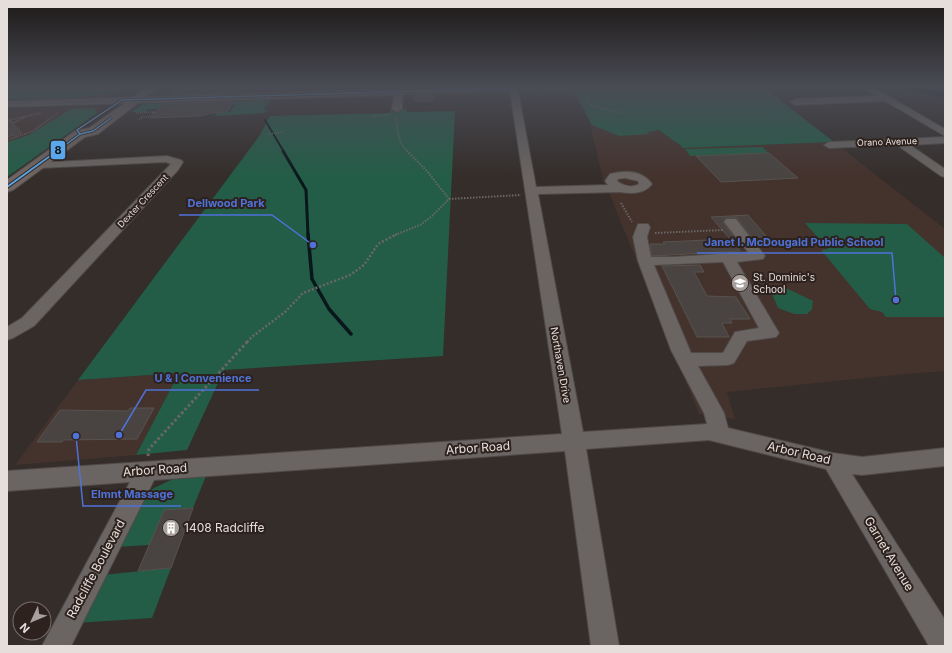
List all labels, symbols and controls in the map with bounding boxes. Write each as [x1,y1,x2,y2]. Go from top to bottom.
street label: Orano Avenue [857,135,917,148]
line badge: 8 [50,140,66,160]
text: 8 [54,143,62,157]
street label: Dexter Crescent [115,172,170,230]
callout: Dellwood Park [179,192,272,215]
text: Dellwood Park [187,196,265,210]
callout: Janet I. McDougald Public School [697,230,892,253]
text: Janet I. McDougald Public School [705,235,883,249]
place label: St. Dominic's School [753,271,815,295]
school or university icon: St. Dominic's School [730,273,750,293]
street label: Northaven Drive [548,326,574,404]
callout: U & I Convenience [146,367,259,390]
text: U & I Convenience [154,371,252,385]
street label: Arbor Road [445,438,511,457]
street label: Arbor Road [766,438,832,467]
street label: Arbor Road [122,460,188,479]
callout: Elmnt Massage [83,483,181,506]
text: Elmnt Massage [91,487,173,501]
street label: Garnet Avenue [861,514,917,594]
street label: Radcliffe Boulevard [63,517,128,621]
building icon: 1408 Radcliffe [161,518,181,538]
place label: 1408 Radcliffe [184,520,264,535]
north arrow [12,601,52,641]
text: N [17,620,33,636]

